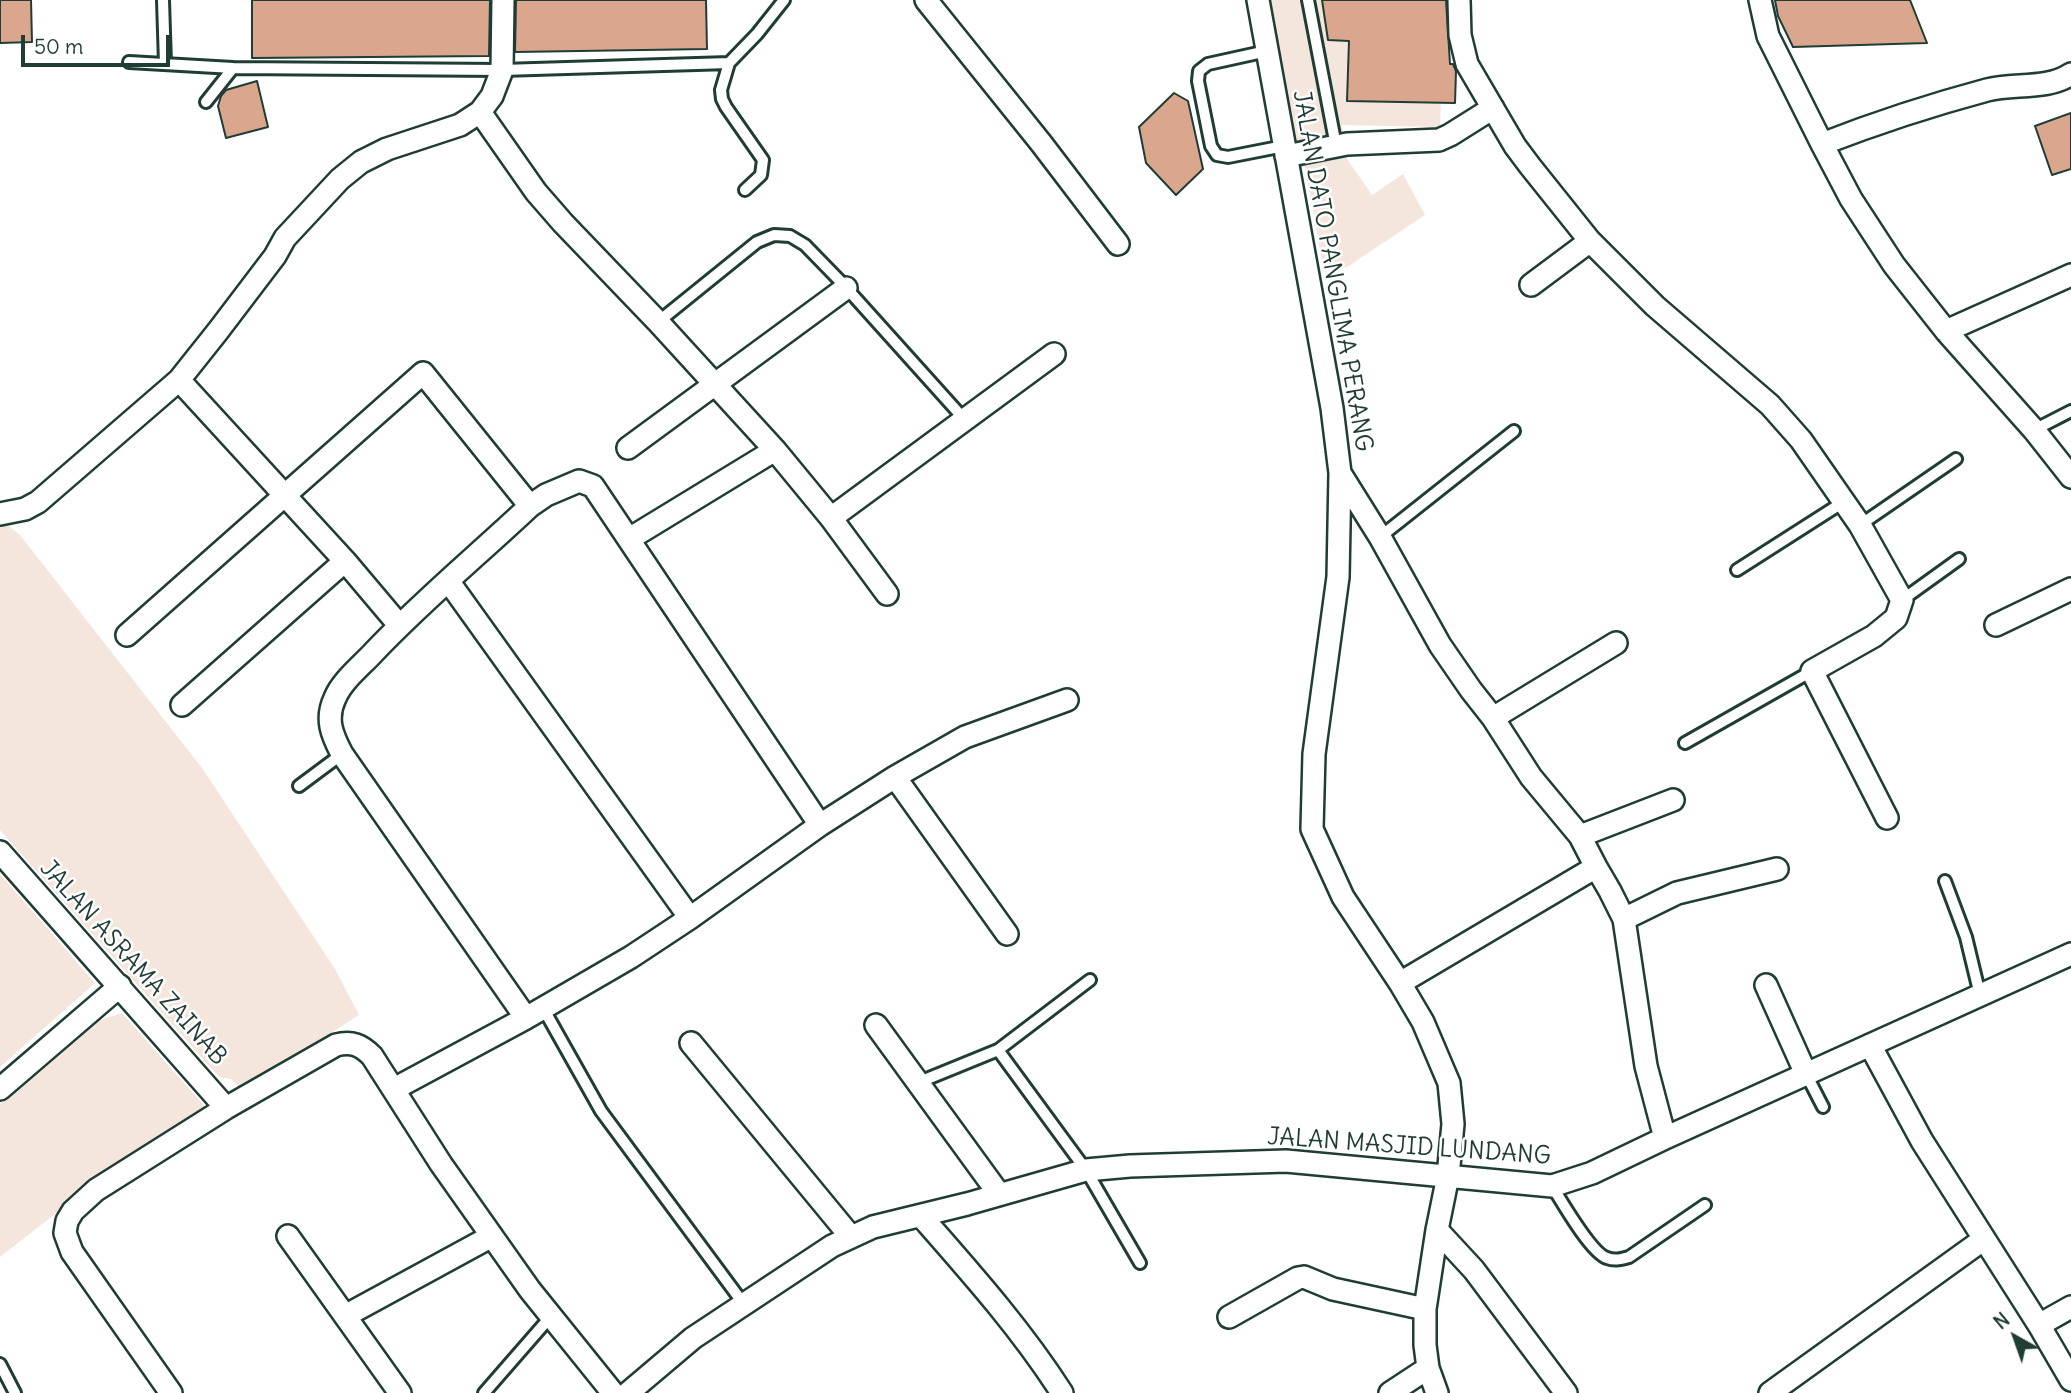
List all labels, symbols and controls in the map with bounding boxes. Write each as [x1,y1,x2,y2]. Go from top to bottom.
scale bar [24,21,173,65]
text: 50 m [34,33,83,60]
street label: JALAN DATO PANGLIMA PERANG [1286,88,1378,454]
street label: JALAN ASRAMA ZAINAB [33,855,233,1071]
street label: JALAN MASJID LUNDANG [1266,1123,1552,1171]
north arrow [1980,1302,2050,1372]
text: N [1989,1308,2014,1334]

